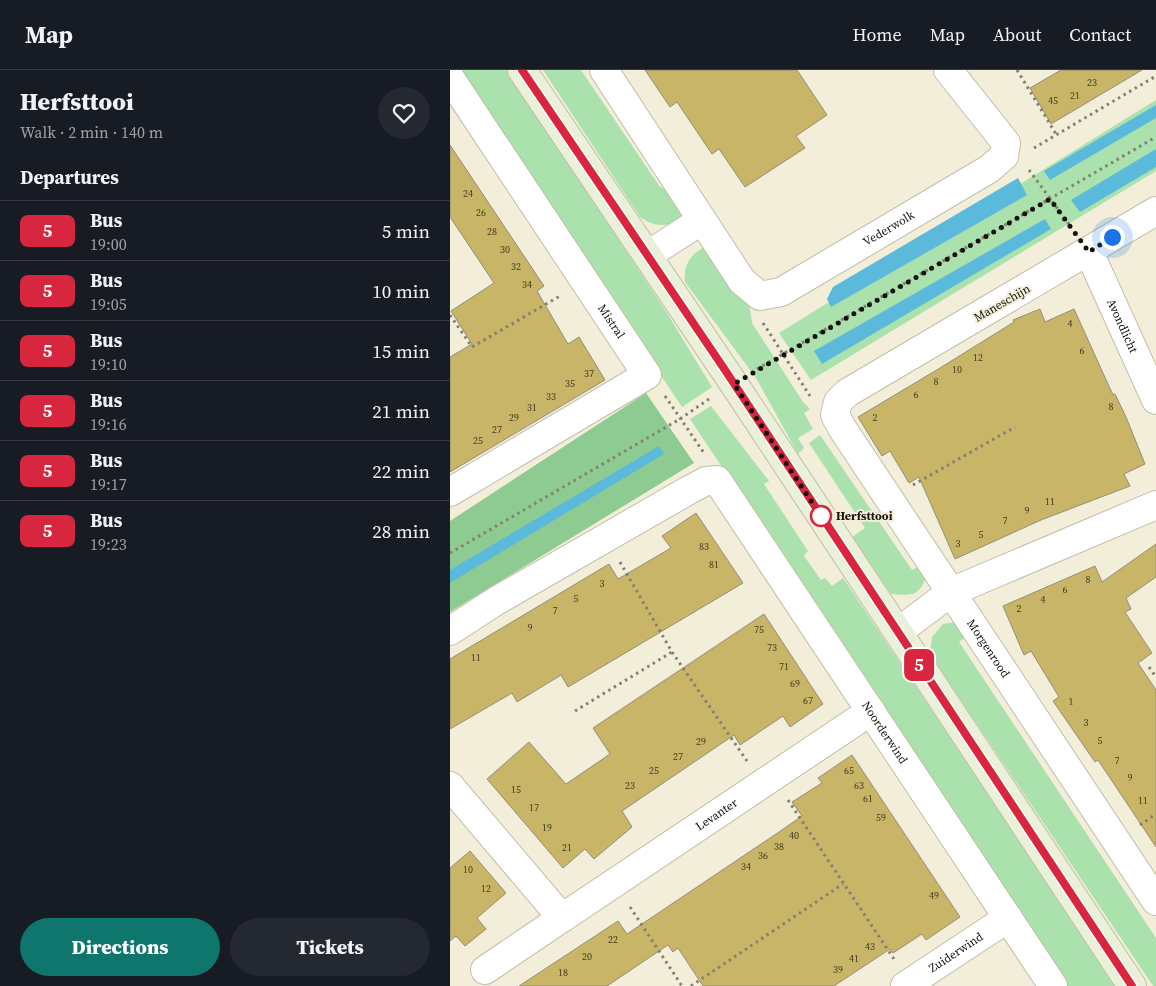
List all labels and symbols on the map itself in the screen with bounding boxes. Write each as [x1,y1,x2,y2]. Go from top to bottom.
house number: 23 [1087,76,1097,89]
house number: 21 [1070,89,1080,102]
house number: 45 [1048,94,1058,107]
house number: 24 [463,187,473,200]
house number: 26 [476,206,486,219]
street label: Vederwolk [860,207,918,250]
house number: 28 [487,225,497,238]
your location [1100,225,1125,250]
house number: 30 [500,243,510,256]
house number: 32 [511,260,521,273]
house number: 34 [522,278,532,291]
street label: Maneschijn [971,280,1033,326]
street label: Avondlicht [1103,296,1142,355]
street label: Mistral [594,301,629,342]
house number: 4 [1068,317,1073,330]
house number: 6 [1080,344,1085,357]
house number: 12 [973,351,983,364]
house number: 10 [952,363,962,376]
house number: 37 [584,367,594,380]
house number: 8 [934,375,939,388]
house number: 35 [565,377,575,390]
house number: 6 [914,388,919,401]
house number: 33 [546,390,556,403]
house number: 8 [1109,400,1114,413]
house number: 31 [527,401,537,414]
house number: 29 [509,411,519,424]
house number: 2 [873,411,878,424]
house number: 27 [492,423,502,436]
house number: 25 [473,434,483,447]
house number: 11 [1045,495,1055,508]
house number: 9 [1025,504,1030,517]
marker: Herfsttooi [810,505,832,527]
place label: Herfsttooi [836,508,893,524]
house number: 7 [1003,514,1008,527]
house number: 5 [979,528,984,541]
house number: 3 [956,537,961,550]
house number: 83 [699,540,709,553]
house number: 81 [709,558,719,571]
house number: 8 [1086,573,1091,586]
house number: 3 [600,577,605,590]
house number: 6 [1063,583,1068,596]
house number: 5 [574,592,579,605]
house number: 4 [1041,593,1046,606]
house number: 2 [1017,602,1022,615]
house number: 7 [553,604,558,617]
street label: Morgenrood [963,616,1014,681]
house number: 9 [528,621,533,634]
house number: 75 [754,623,764,636]
house number: 73 [767,641,777,654]
line badge: 5 [903,649,935,681]
house number: 11 [471,651,481,664]
house number: 71 [779,660,789,673]
house number: 69 [790,677,800,690]
house number: 67 [803,694,813,707]
house number: 1 [1069,695,1074,708]
street label: Noorderwind [858,698,911,767]
house number: 3 [1084,716,1089,729]
house number: 5 [1098,734,1103,747]
house number: 29 [696,735,706,748]
house number: 27 [673,750,683,763]
house number: 7 [1115,754,1120,767]
house number: 25 [649,764,659,777]
house number: 65 [844,764,854,777]
house number: 9 [1128,771,1133,784]
house number: 23 [625,779,635,792]
house number: 63 [854,779,864,792]
house number: 15 [511,783,521,796]
house number: 61 [863,792,873,805]
house number: 11 [1138,794,1148,807]
street label: Levanter [692,795,741,834]
house number: 17 [529,801,539,814]
house number: 59 [876,811,886,824]
house number: 19 [542,821,552,834]
house number: 40 [789,829,799,842]
house number: 38 [774,840,784,853]
house number: 21 [562,841,572,854]
house number: 36 [758,849,768,862]
house number: 34 [741,860,751,873]
house number: 10 [463,863,473,876]
house number: 12 [481,882,491,895]
house number: 49 [929,889,939,902]
street label: Zuiderwind [926,929,986,976]
house number: 22 [608,933,618,946]
house number: 43 [865,940,875,953]
house number: 20 [582,950,592,963]
house number: 41 [849,952,859,965]
house number: 39 [833,963,843,976]
house number: 18 [558,966,568,979]

